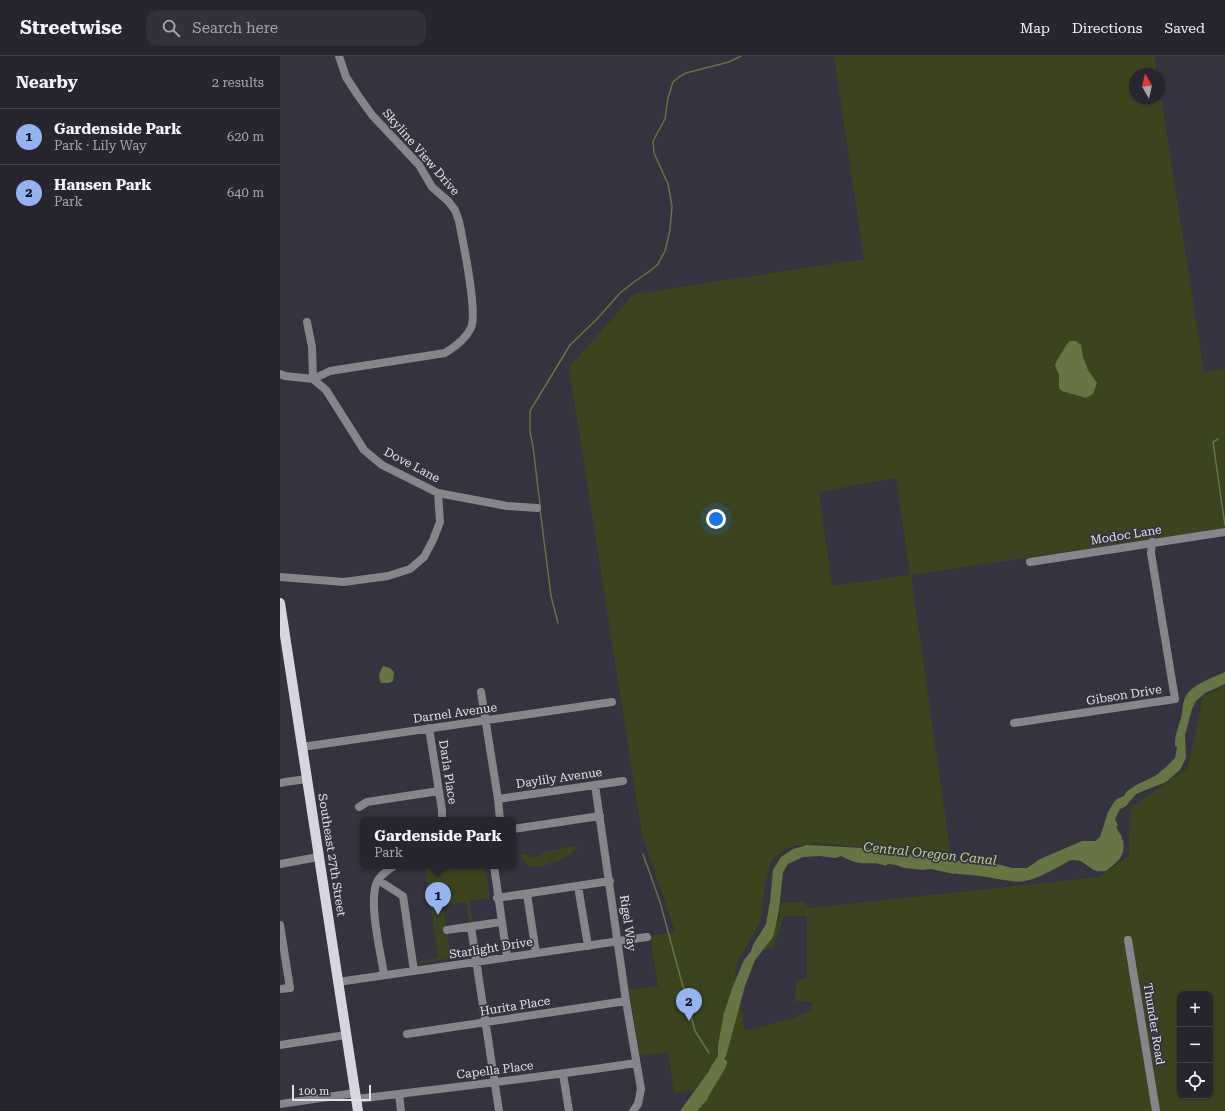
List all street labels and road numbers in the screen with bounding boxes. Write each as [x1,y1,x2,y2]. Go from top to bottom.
street label: Skyline View Drive [380,106,463,198]
street label: Dove Lane [382,444,443,486]
street label: Modoc Lane [1089,522,1163,548]
street label: Gibson Drive [1085,682,1163,708]
street label: Darnel Avenue [412,700,498,726]
street label: Darla Place [436,739,460,806]
street label: Daylily Avenue [515,765,603,791]
street label: Southeast 27th Street [315,793,349,918]
street label: Rigel Way [617,894,639,953]
street label: Starlight Drive [448,934,534,962]
street label: Thunder Road [1141,982,1167,1066]
street label: Hurita Place [479,993,552,1018]
street label: Capella Place [456,1058,535,1082]

